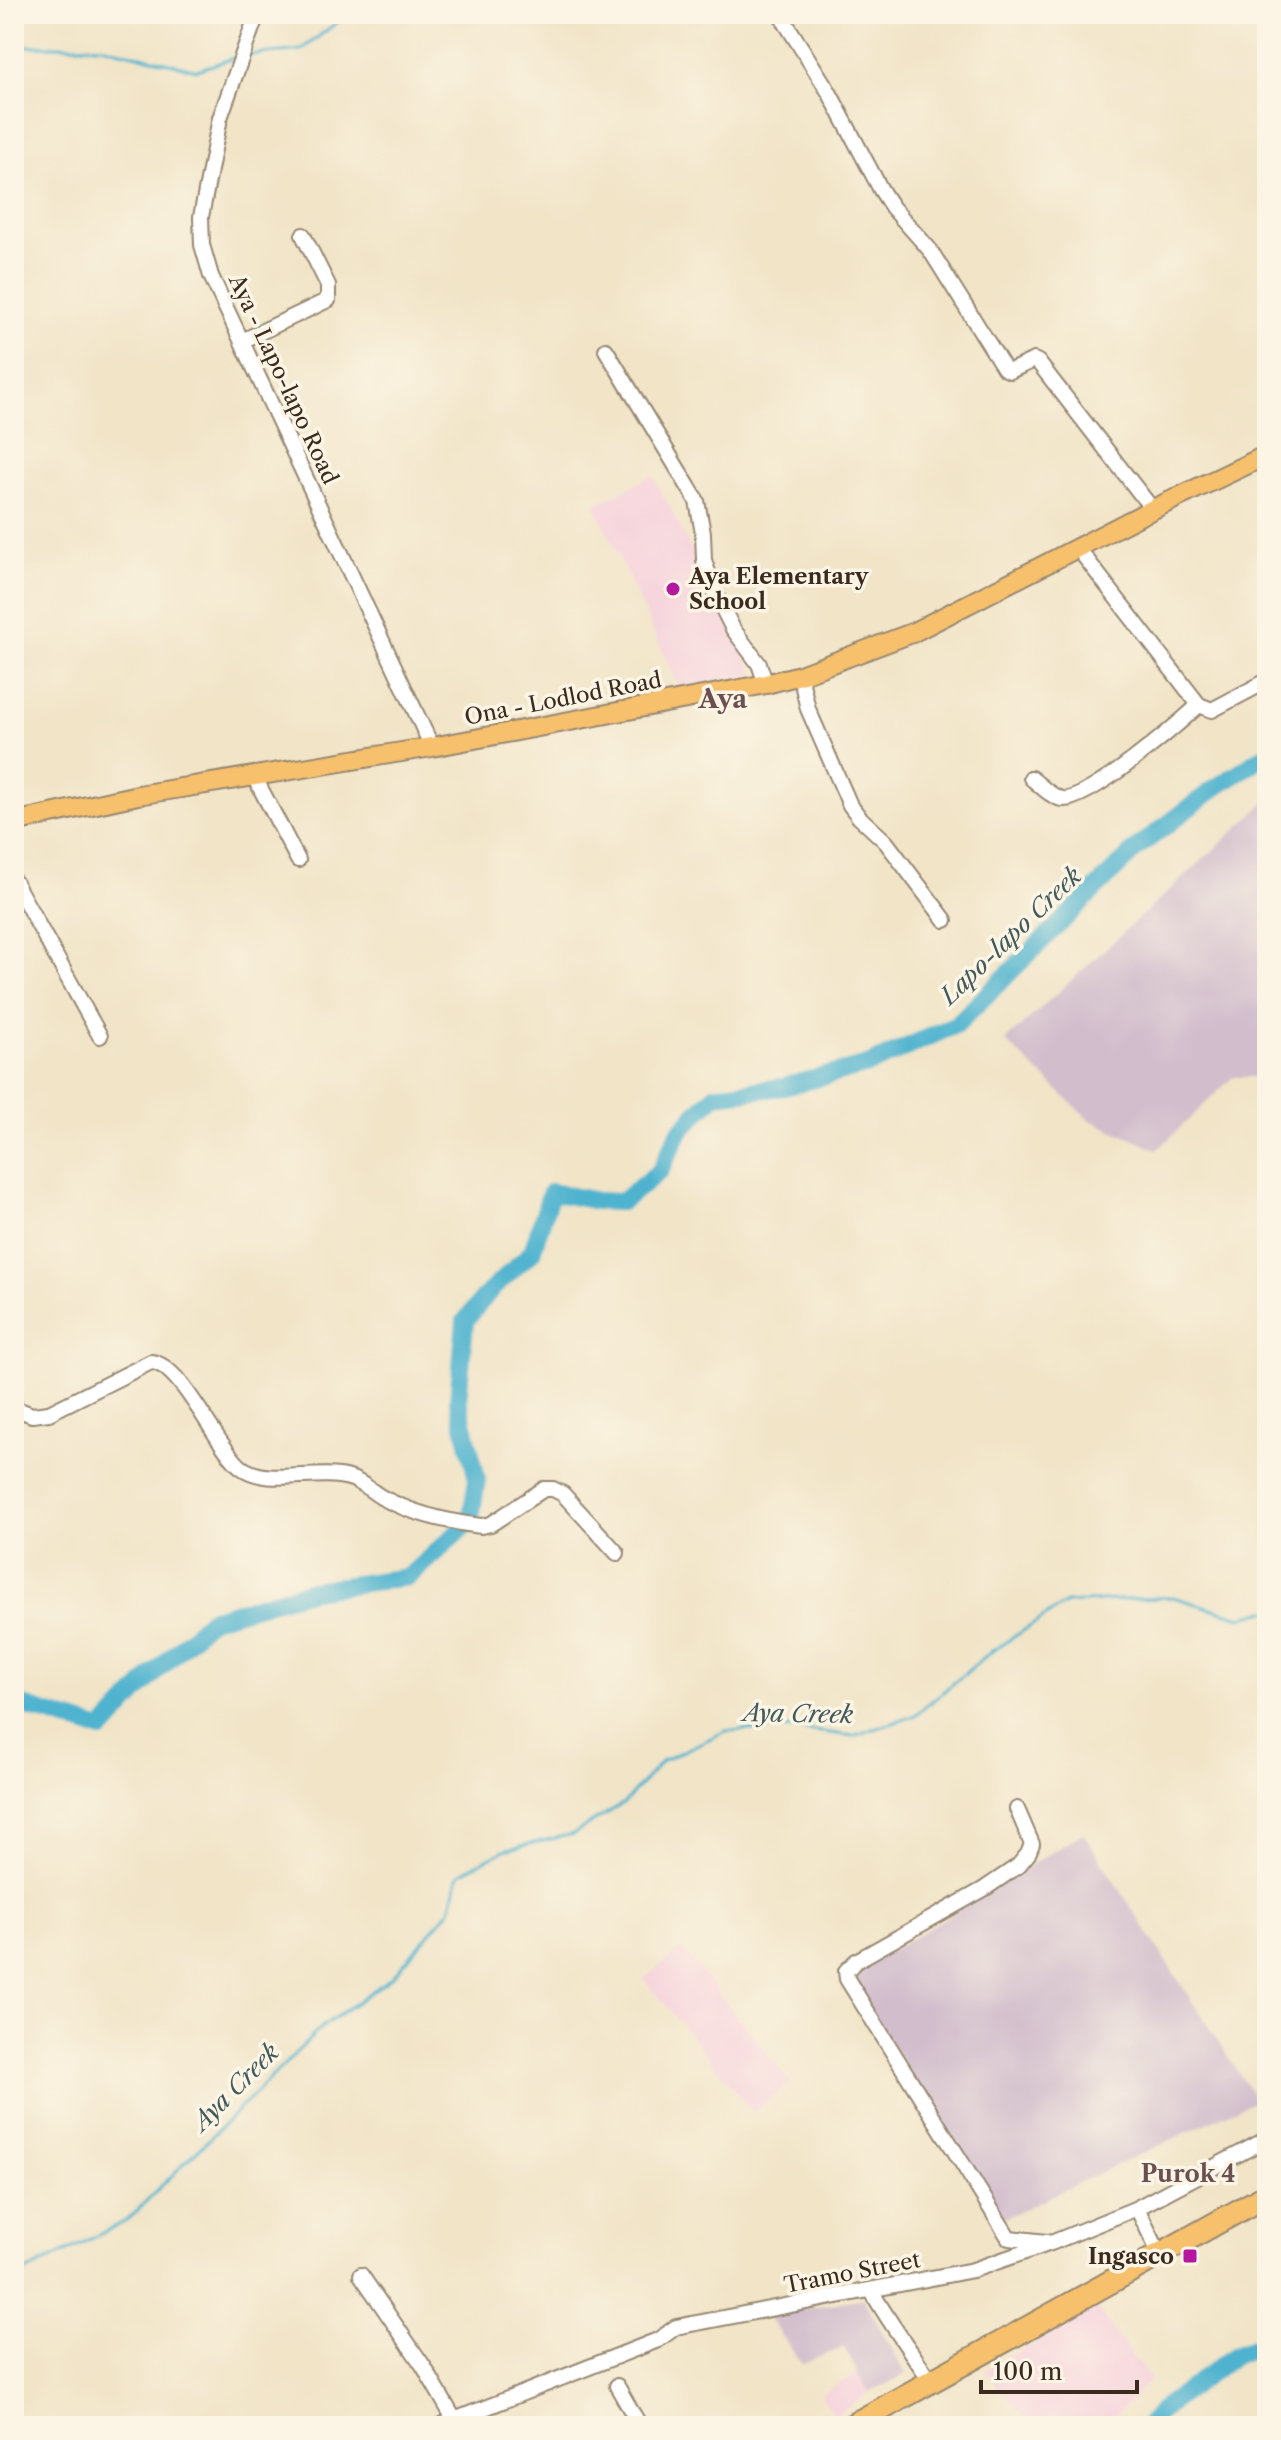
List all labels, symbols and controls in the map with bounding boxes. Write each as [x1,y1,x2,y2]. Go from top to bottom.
street label: Aya - Lapo-lapo Road [223,269,344,488]
place label: Aya Elementary School [688,563,869,615]
marker: Aya Elementary School [664,580,682,598]
street label: Ona - Lodlod Road [462,666,664,731]
district label: Aya [698,683,748,715]
water label: Lapo-lapo Creek [933,861,1088,1012]
water label: Aya Creek [739,1698,854,1729]
water label: Aya Creek [184,2037,285,2139]
district label: Purok 4 [1141,2159,1235,2188]
place label: Ingasco [1088,2243,1174,2270]
street label: Tramo Street [782,2246,923,2299]
marker: Ingasco [1181,2247,1199,2265]
scale bar [981,2344,1137,2394]
text: 100 m [993,2357,1062,2386]

